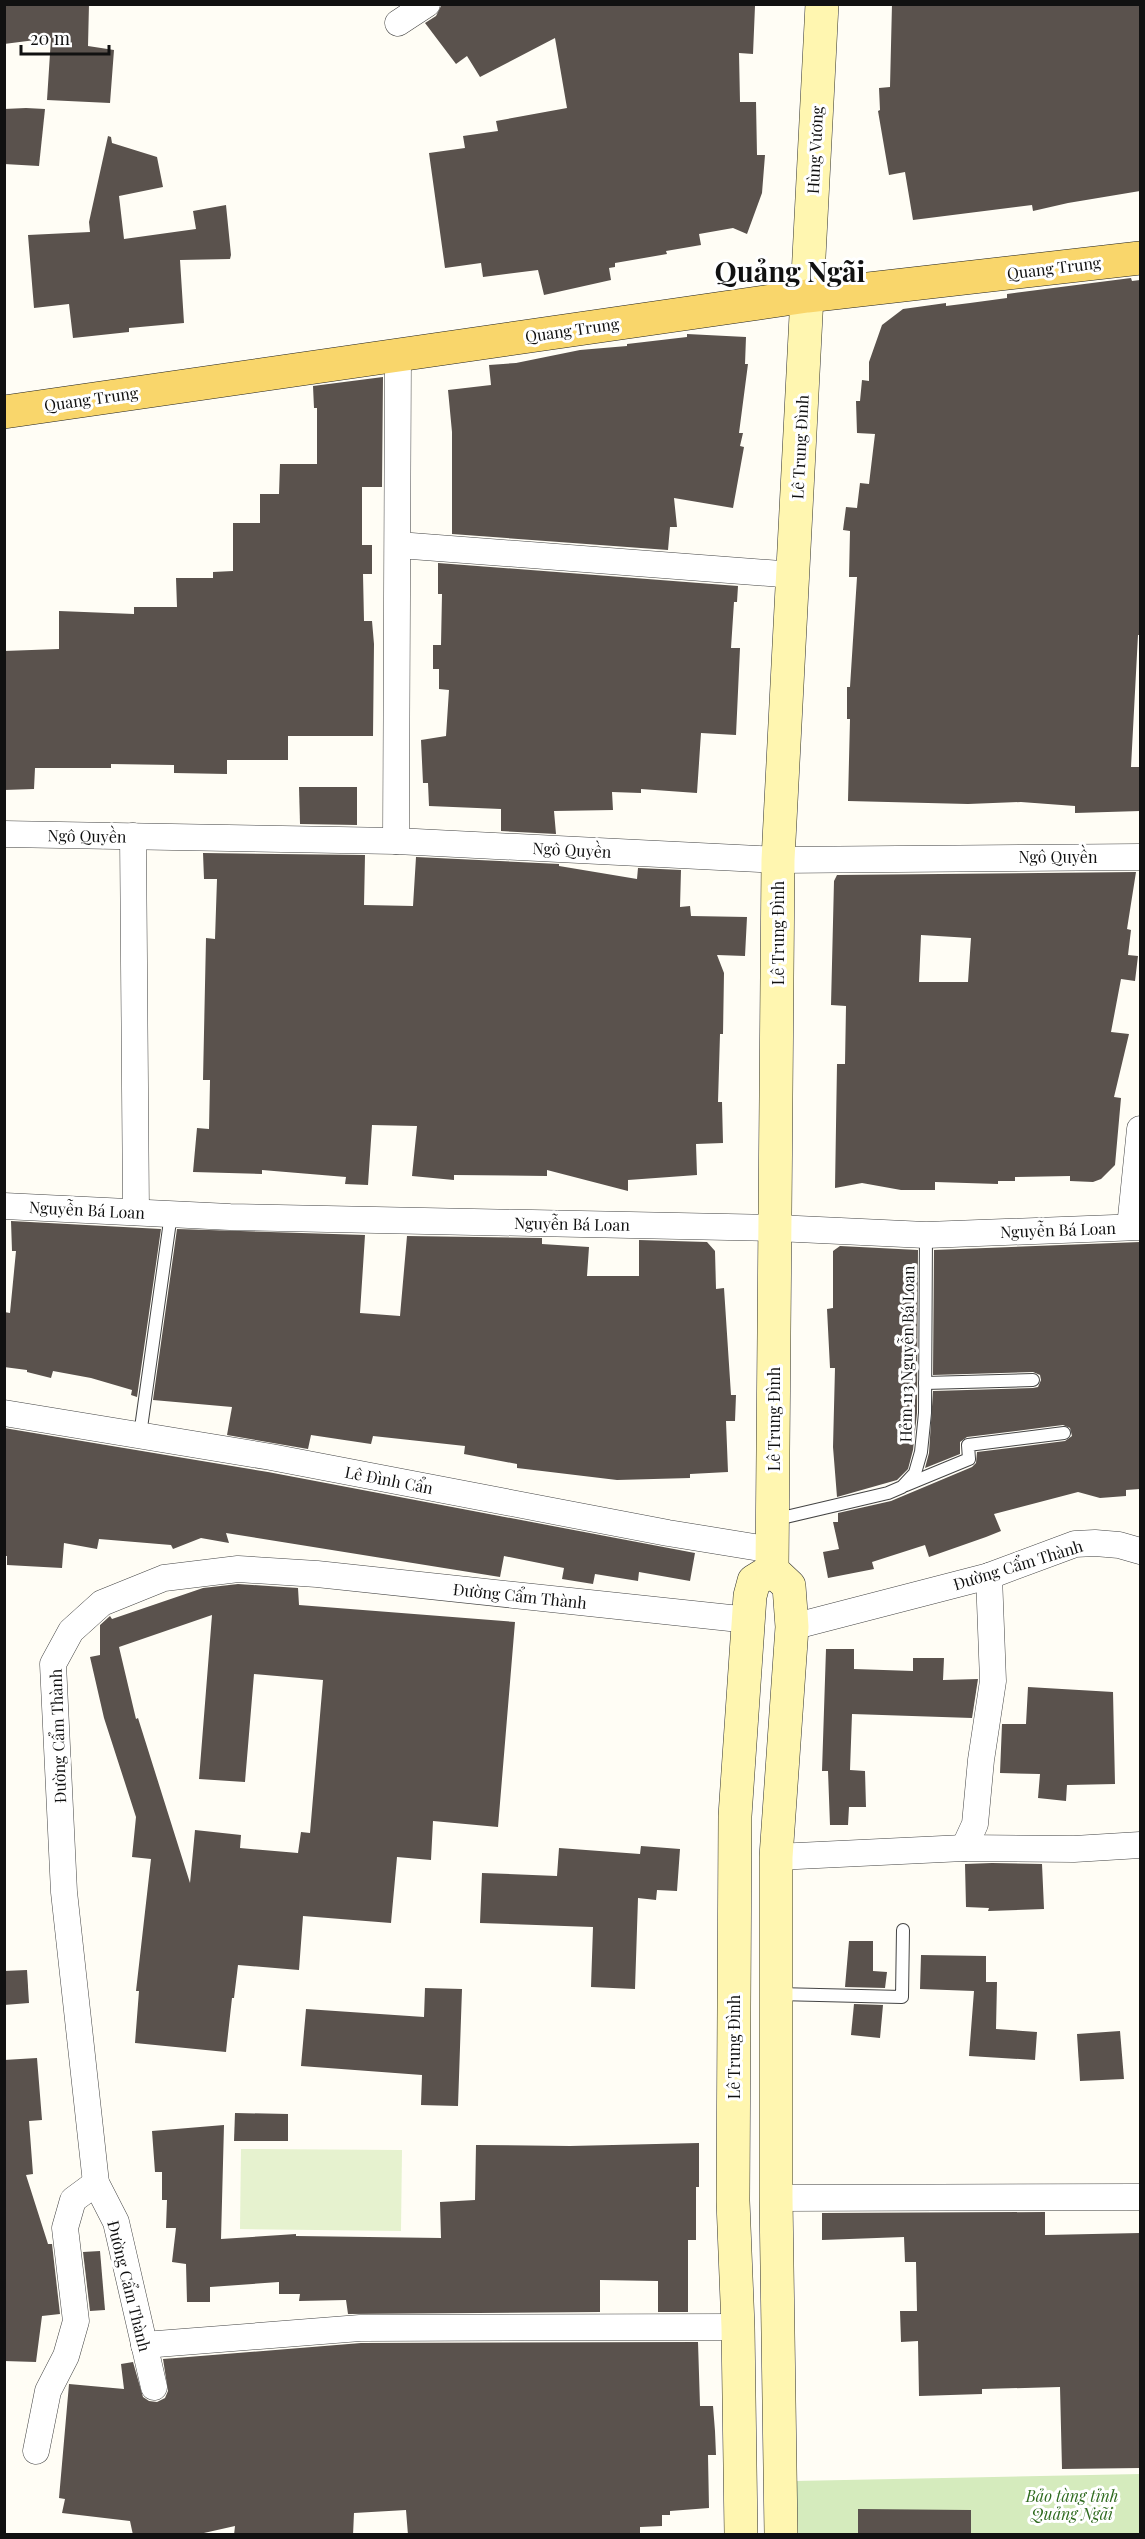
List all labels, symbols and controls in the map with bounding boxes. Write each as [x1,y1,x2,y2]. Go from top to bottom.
scale bar [21,18,110,56]
text: 20 m [30,26,70,50]
street label: Hùng Vương [802,105,827,195]
street label: Quang Trung [1006,251,1103,284]
district label: Quảng Ngãi [715,252,866,289]
street label: Quang Trung [524,312,621,346]
street label: Quang Trung [43,381,140,415]
street label: Lê Trung Đình [786,394,813,500]
street label: Ngô Quyền [47,822,127,847]
street label: Ngô Quyền [532,835,613,862]
street label: Ngô Quyền [1019,844,1098,867]
street label: Lê Trung Đình [767,880,788,985]
street label: Nguyễn Bá Loan [29,1196,146,1223]
street label: Nguyễn Bá Loan [514,1212,631,1235]
street label: Nguyễn Bá Loan [1000,1217,1117,1242]
street label: Hẻm 113 Nguyễn Bá Loan [894,1265,919,1443]
street label: Lê Trung Đình [763,1366,784,1471]
street label: Lê Đình Cẩn [343,1461,435,1498]
street label: Đường Cẩm Thành [951,1535,1086,1594]
street label: Đường Cẩm Thành [452,1578,589,1613]
street label: Đường Cẩm Thành [45,1668,70,1804]
street label: Lê Trung Đình [723,1994,744,2099]
street label: Đường Cẩm Thành [103,2218,156,2354]
park label: Bảo tàng tỉnh Quảng Ngãi [1025,2485,1118,2524]

